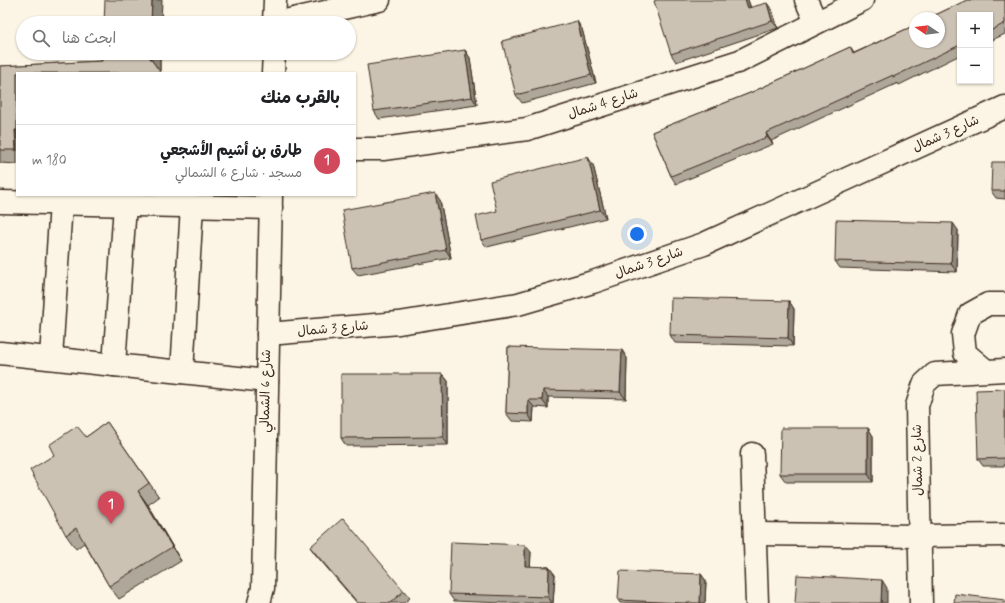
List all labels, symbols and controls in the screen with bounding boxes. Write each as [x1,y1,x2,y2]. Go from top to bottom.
north arrow [909,12,945,48]
map controls [957,12,993,84]
button: + [957,12,993,48]
search box [16,16,356,60]
icon: search [30,27,52,49]
text: ابحث هنا [62,29,116,49]
button: − [957,48,993,84]
street label: شارع 4 شمال [566,85,640,123]
text: بالقرب منك [261,87,340,109]
street label: شارع 3 شمال [910,112,982,156]
text: طارق بن أشيم الأشجعي [160,141,302,161]
text: 180 m [32,152,67,169]
text: 1 [324,152,330,169]
text: مسجد · شارع 6 الشمالي [175,165,302,182]
your location [627,224,647,244]
street label: شارع 3 شمال [613,243,685,283]
street label: شارع 3 شمال [297,317,369,341]
street label: شارع 6 الشمالي [257,349,277,433]
street label: شارع 2 شمال [909,424,927,496]
pin: 1 [98,491,124,524]

